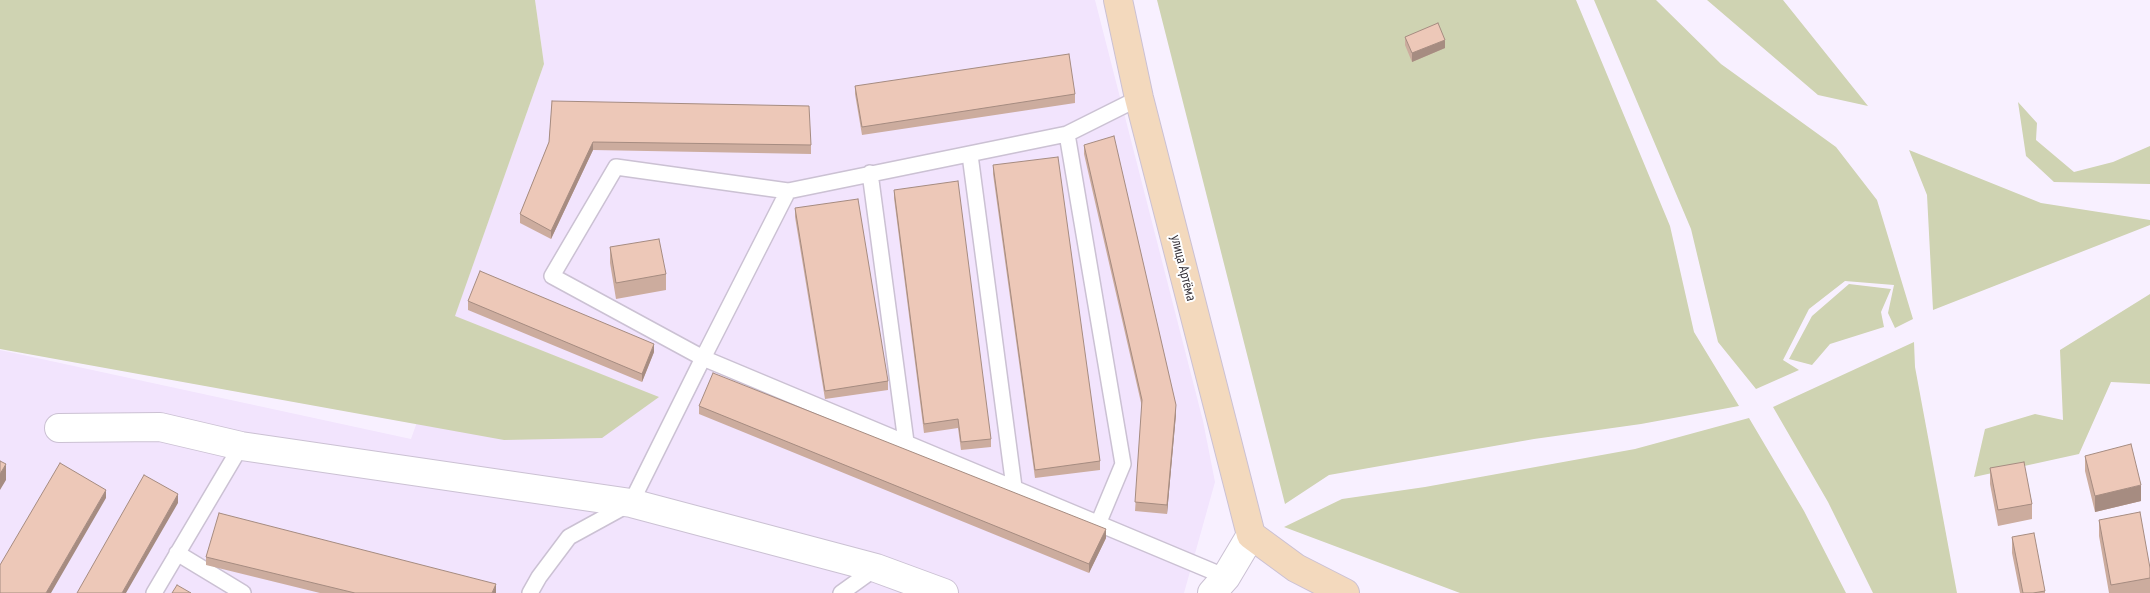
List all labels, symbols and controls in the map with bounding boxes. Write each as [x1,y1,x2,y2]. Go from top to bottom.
street label: улица Артёма [1167,233,1199,303]

